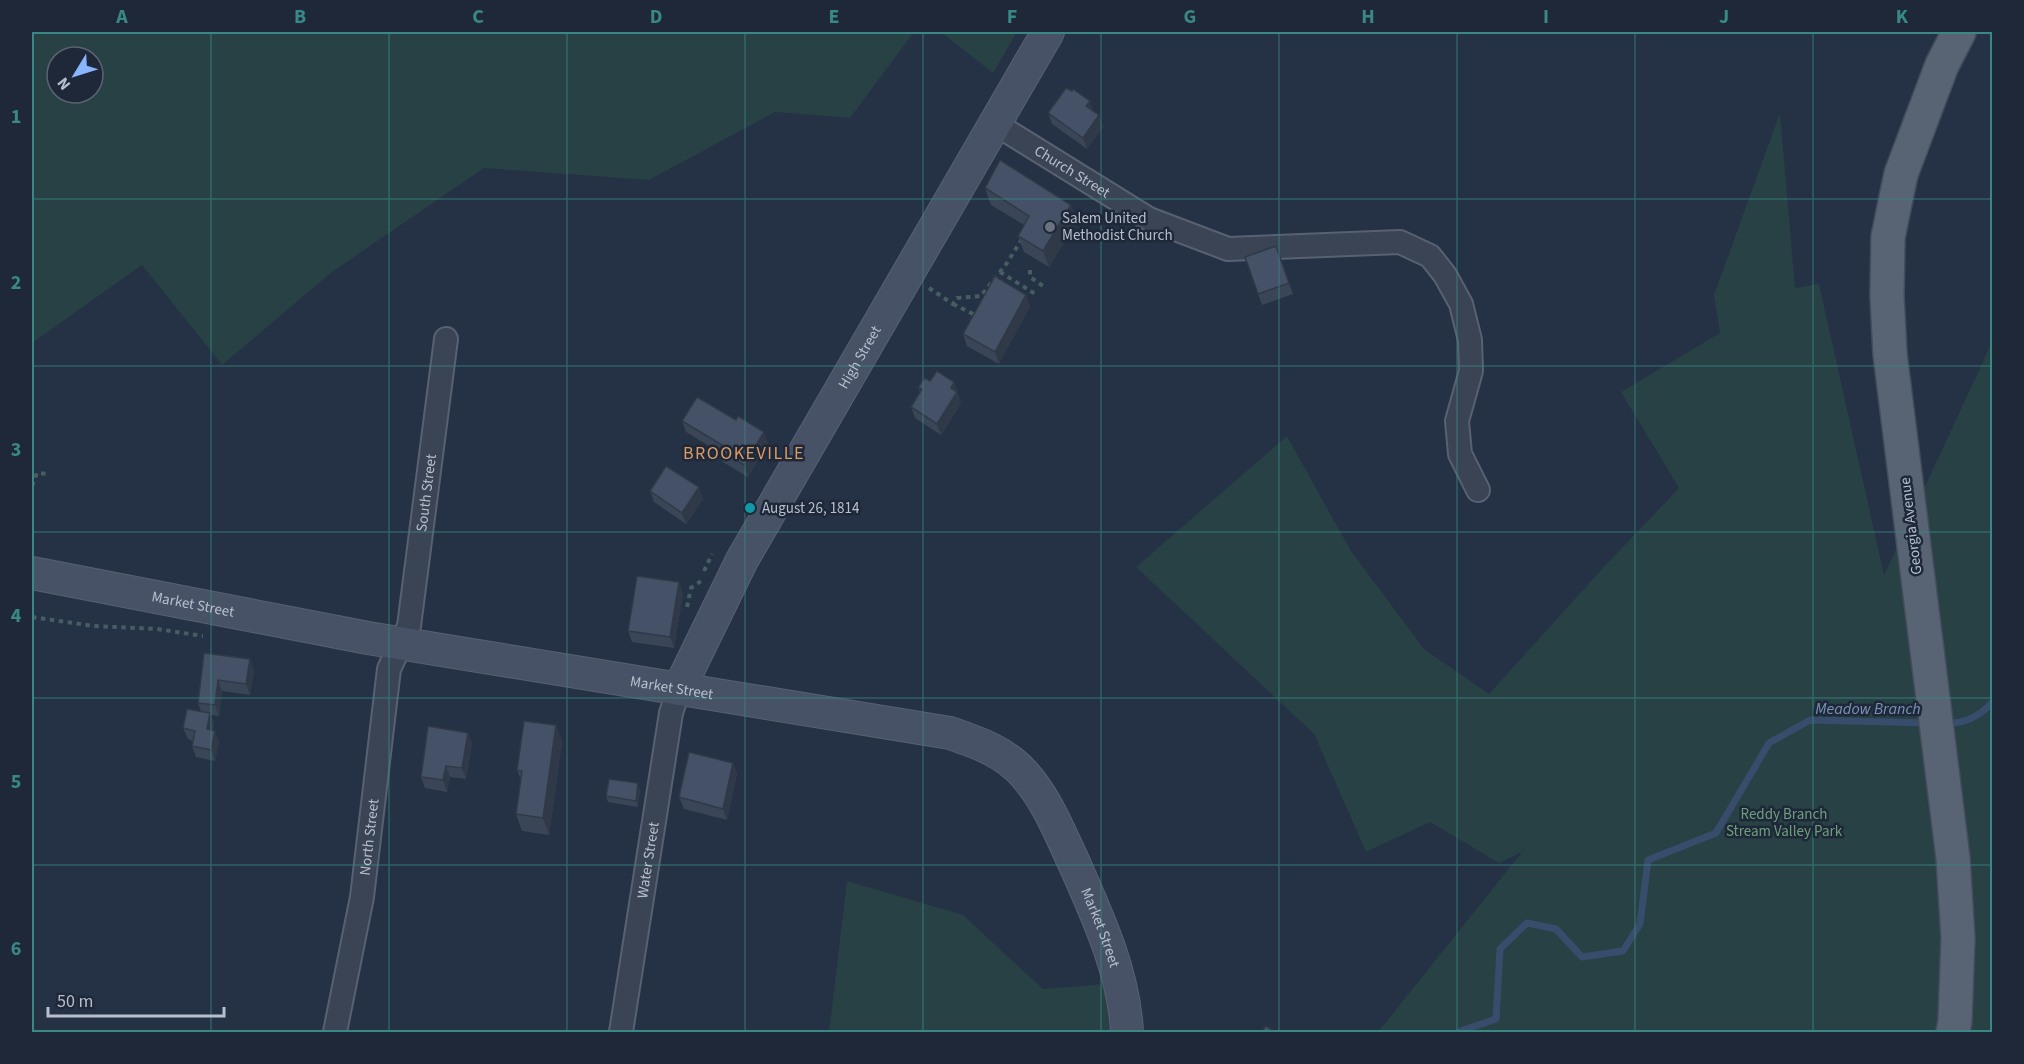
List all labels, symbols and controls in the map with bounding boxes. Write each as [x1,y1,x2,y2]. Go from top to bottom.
text: A [115,3,128,31]
text: B [294,3,306,31]
text: C [472,3,484,31]
text: D [650,3,662,31]
text: E [829,3,839,31]
text: F [1007,3,1017,31]
text: G [1184,3,1196,31]
text: H [1361,3,1375,31]
text: I [1543,3,1549,31]
text: J [1719,3,1729,31]
text: K [1896,3,1909,31]
north arrow [45,45,105,105]
text: N [52,73,76,95]
text: 1 [11,103,21,131]
street label: Church Street [1030,140,1114,203]
place label: Salem United Methodist Church [1062,208,1173,246]
marker: Salem United Methodist Church [1043,220,1057,234]
text: 2 [11,269,21,297]
street label: High Street [833,322,886,393]
text: 3 [11,436,21,464]
district label: BROOKEVILLE [683,441,805,466]
street label: South Street [411,453,442,533]
street label: Georgia Avenue [1895,476,1927,576]
place label: August 26, 1814 [762,498,860,519]
marker: August 26, 1814 [743,501,757,515]
street label: Market Street [150,586,236,622]
text: 4 [11,602,22,630]
street label: Market Street [629,670,715,705]
water label: Meadow Branch [1815,698,1921,720]
text: 5 [11,768,21,796]
street label: North Street [354,798,384,877]
park label: Reddy Branch Stream Valley Park [1726,804,1843,842]
street label: Water Street [632,820,664,900]
street label: Market Street [1076,884,1125,970]
text: 6 [11,935,21,963]
scale bar [48,980,224,1018]
text: 50 m [57,989,93,1014]

